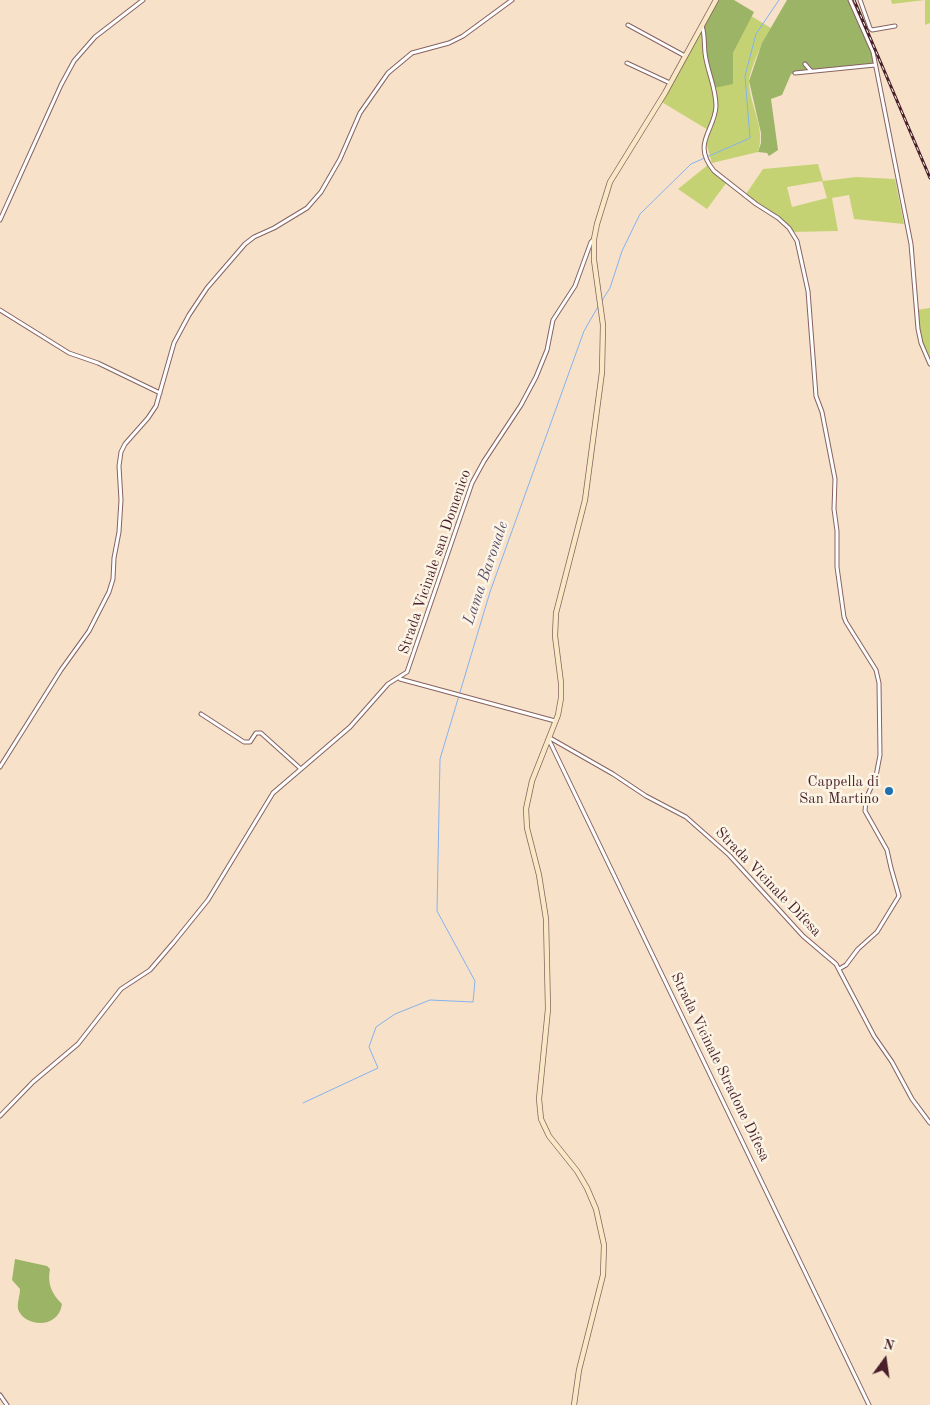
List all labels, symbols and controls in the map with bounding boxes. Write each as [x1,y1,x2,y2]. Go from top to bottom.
street label: Strada Vicinale san Domenico [395,467,475,657]
water label: Lama Baronale [459,519,513,627]
place label: Cappella di San Martino [799,773,879,808]
marker: Cappella di San Martino [883,785,895,797]
street label: Strada Vicinale Difesa [711,823,825,941]
street label: Strada Vicinale Stradone Difesa [666,970,774,1164]
north arrow [860,1335,910,1385]
text: N [882,1337,896,1354]

